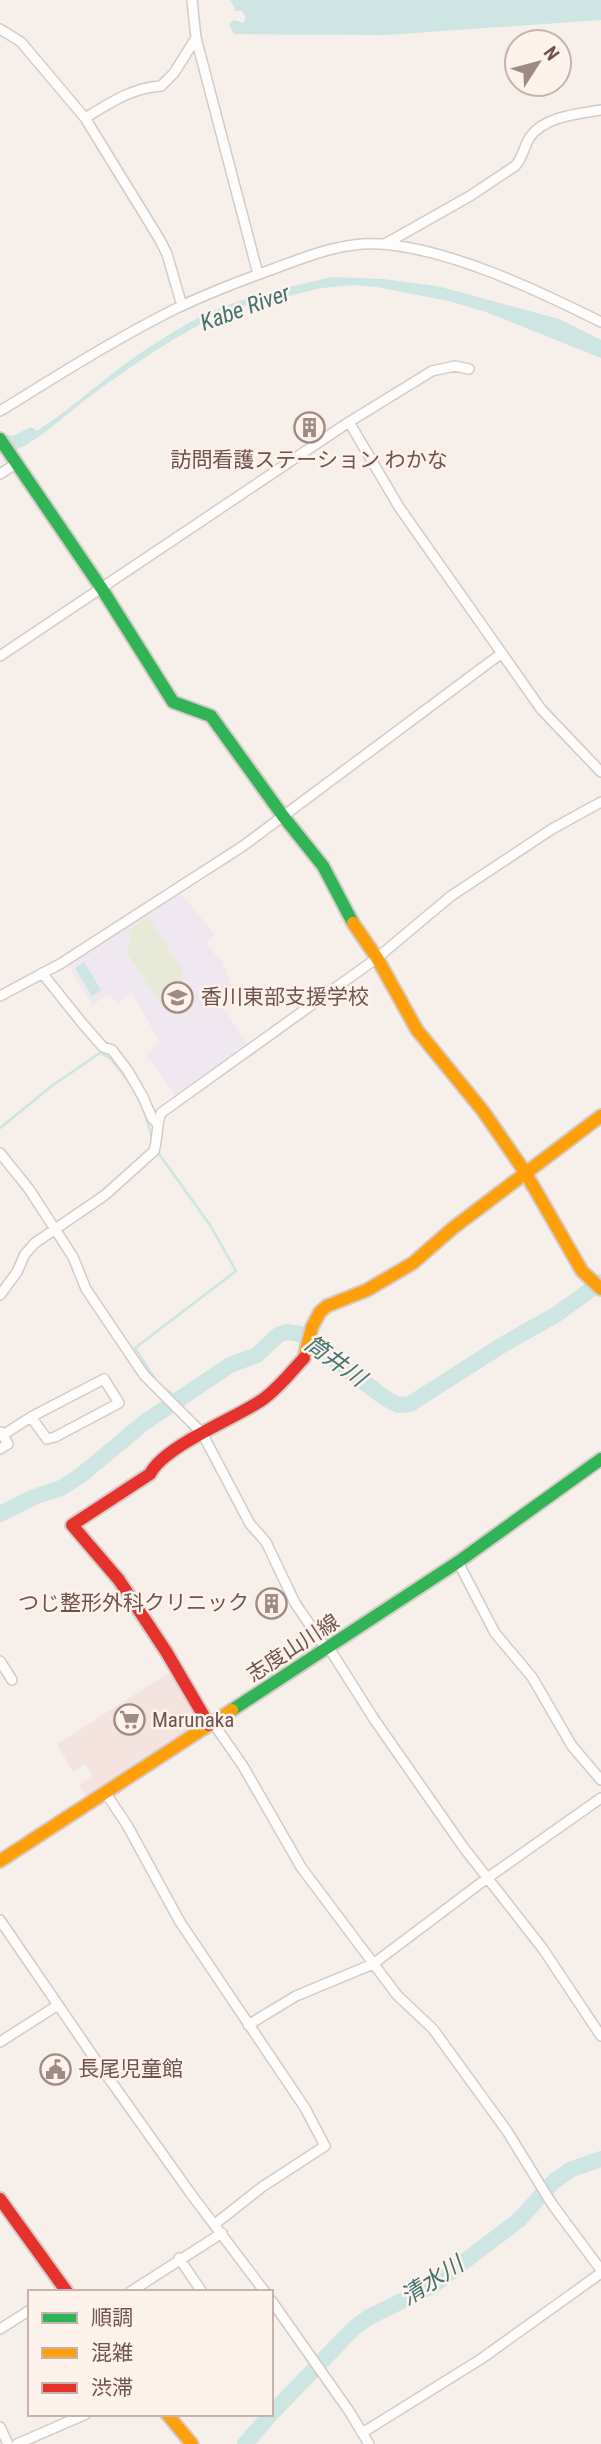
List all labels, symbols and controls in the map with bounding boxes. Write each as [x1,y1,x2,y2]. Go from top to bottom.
north arrow [503,28,573,98]
text: N [539,42,564,65]
water label: Kabe River [197,279,295,337]
building icon: 訪問看護ステーション わかな [292,411,326,445]
place label: 訪問看護ステーション わかな [170,448,448,472]
school or university icon: 香川東部支援学校 [161,980,195,1014]
place label: 香川東部支援学校 [201,985,369,1009]
water label: 筒井川 [299,1330,373,1394]
building icon: つじ整形外科クリニック [255,1586,289,1620]
place label: つじ整形外科クリニック [18,1591,249,1615]
street label: 志度山川線 [242,1609,344,1687]
supermarket icon: Marunaka [112,1703,146,1737]
place label: Marunaka [152,1708,234,1732]
public building icon: 長尾児童館 [38,2052,72,2086]
place label: 長尾児童館 [78,2057,183,2081]
water label: 清水川 [396,2249,471,2311]
legend [28,2290,273,2416]
text: 順調 [91,2306,133,2330]
text: 混雑 [91,2341,133,2365]
text: 渋滞 [91,2376,133,2400]

